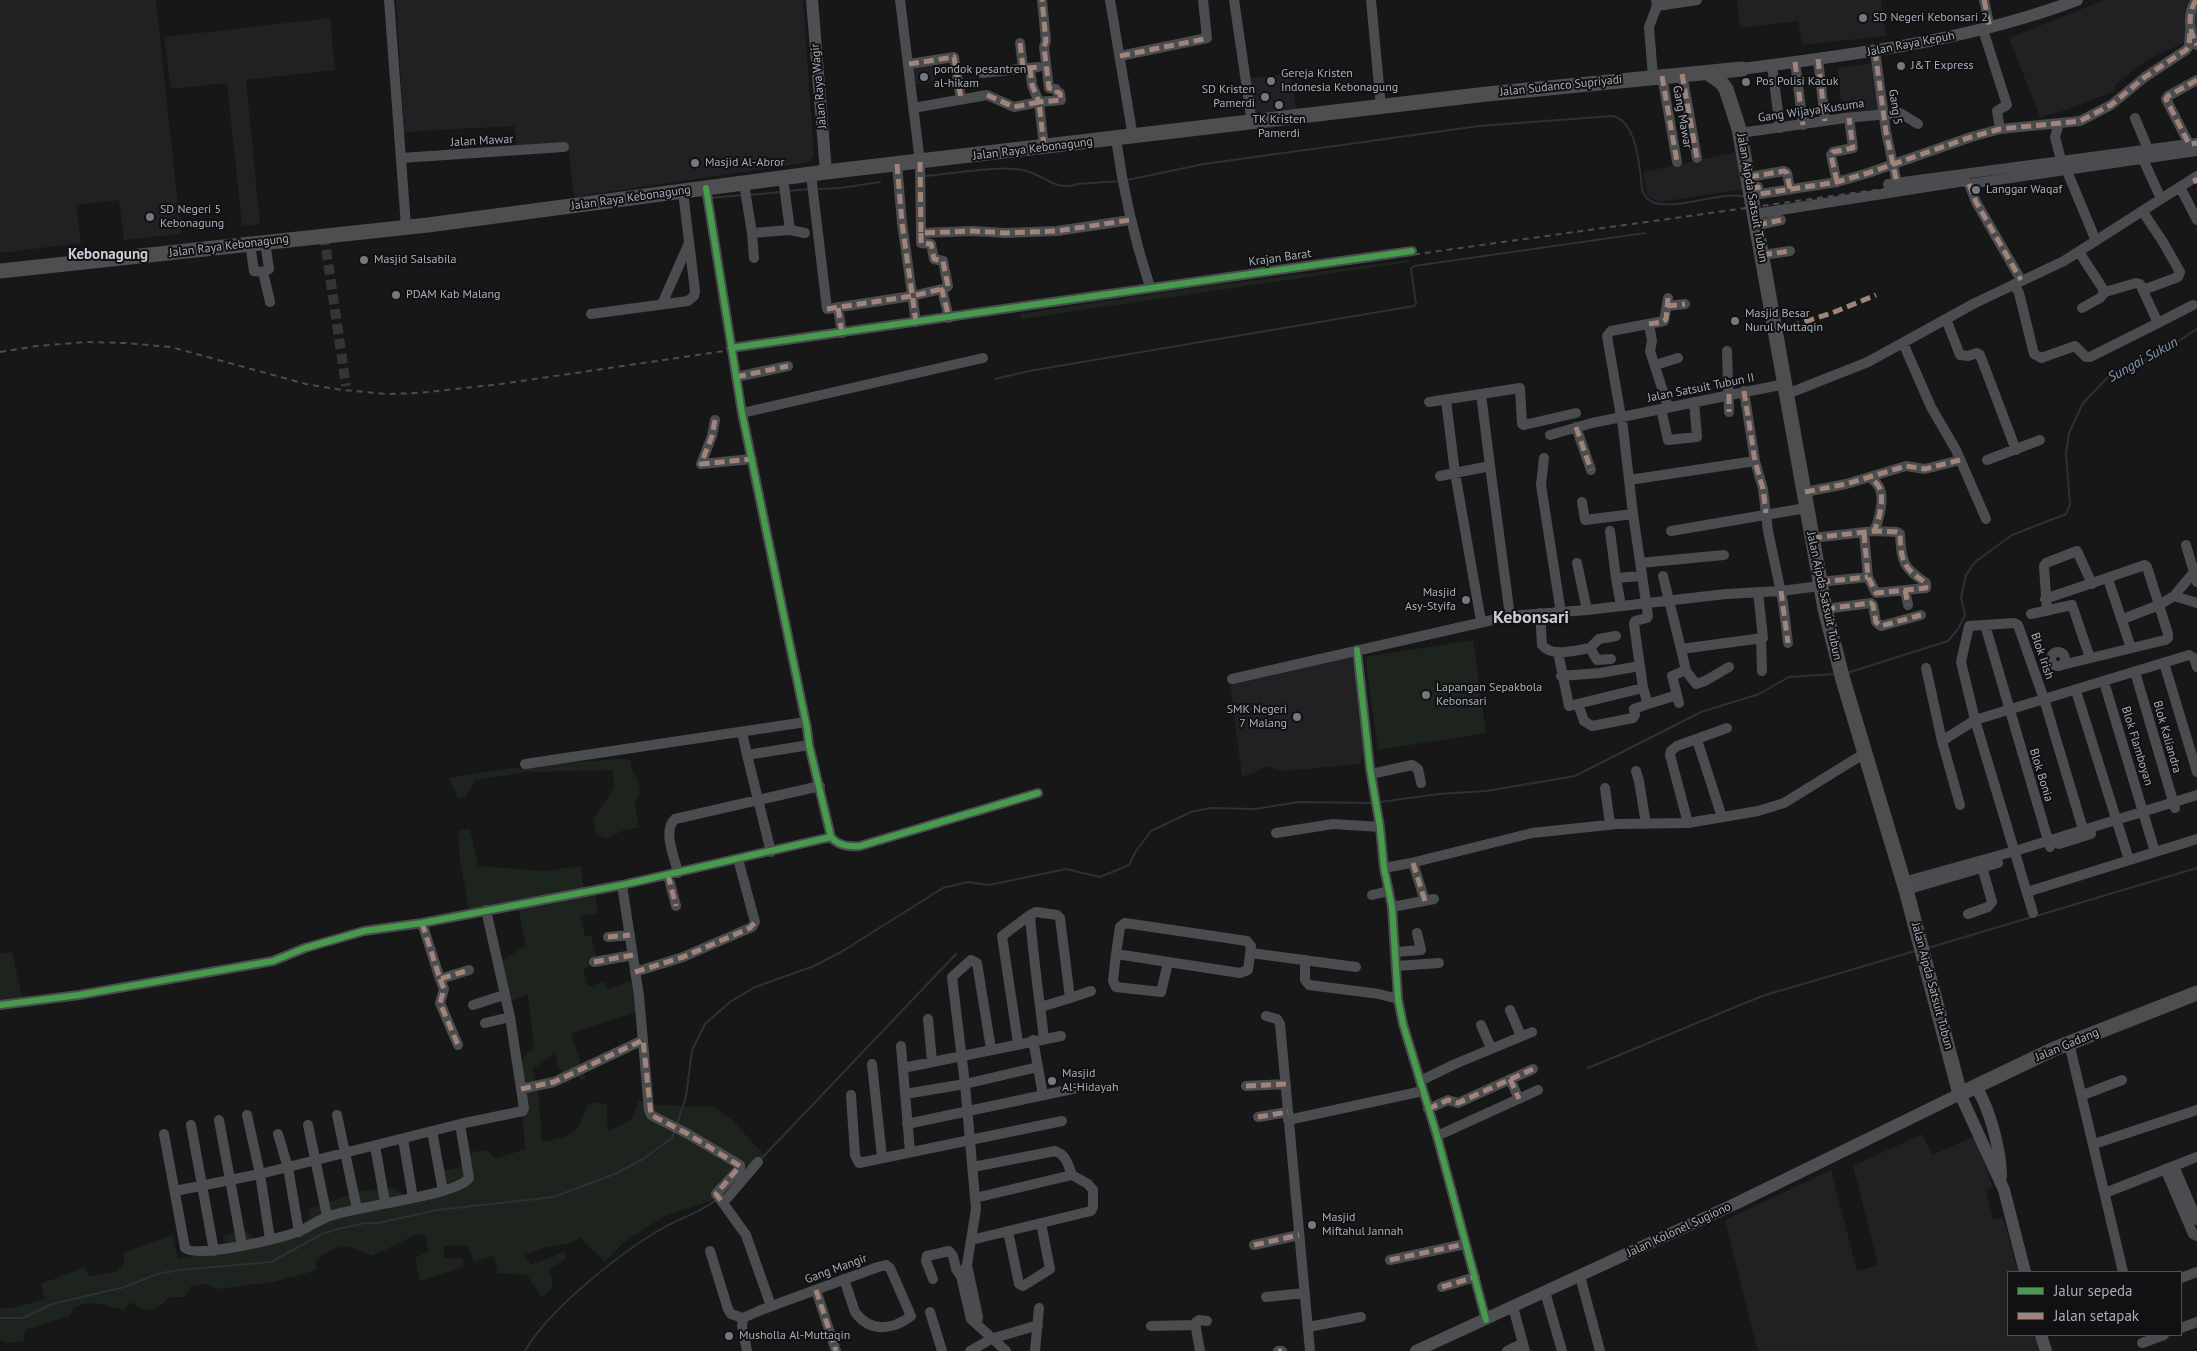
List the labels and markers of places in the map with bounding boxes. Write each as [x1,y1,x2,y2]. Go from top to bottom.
place label: SD Negeri Kebonsari 2 [1873,11,1988,25]
marker: SD Negeri Kebonsari 2 [1857,12,1869,24]
place label: J&T Express [1911,59,1974,73]
marker: J&T Express [1895,60,1907,72]
place label: pondok pesantren al-hikam [934,63,1026,91]
place label: Gereja Kristen Indonesia Kebonagung [1281,67,1398,95]
marker: pondok pesantren al-hikam [918,71,930,83]
marker: Gereja Kristen Indonesia Kebonagung [1265,75,1277,87]
place label: Pos Polisi Kacuk [1756,75,1838,89]
marker: Pos Polisi Kacuk [1740,76,1752,88]
place label: SD Kristen Pamerdi [1202,83,1255,111]
marker: SD Kristen Pamerdi [1259,91,1271,103]
marker: TK Kristen Pamerdi [1273,99,1285,111]
place label: TK Kristen Pamerdi [1252,113,1306,141]
place label: Masjid Al-Abror [705,156,785,170]
marker: Masjid Al-Abror [689,157,701,169]
place label: Langgar Waqaf [1986,183,2062,197]
marker: Langgar Waqaf [1970,184,1982,196]
place label: SD Negeri 5 Kebonagung [160,203,224,231]
marker: SD Negeri 5 Kebonagung [144,211,156,223]
place label: Masjid Salsabila [374,253,457,267]
marker: Masjid Salsabila [358,254,370,266]
place label: PDAM Kab Malang [406,288,500,302]
marker: PDAM Kab Malang [390,289,402,301]
place label: Masjid Besar Nurul Muttaqin [1745,307,1823,335]
marker: Masjid Besar Nurul Muttaqin [1729,315,1741,327]
place label: Masjid Asy-Styifa [1405,586,1456,614]
marker: Masjid Asy-Styifa [1460,594,1472,606]
place label: Lapangan Sepakbola Kebonsari [1436,681,1542,709]
marker: Lapangan Sepakbola Kebonsari [1420,689,1432,701]
place label: SMK Negeri 7 Malang [1227,703,1287,731]
marker: SMK Negeri 7 Malang [1291,711,1303,723]
place label: Masjid Al-Hidayah [1062,1067,1119,1095]
marker: Masjid Al-Hidayah [1046,1075,1058,1087]
place label: Masjid Miftahul Jannah [1322,1211,1403,1239]
marker: Masjid Miftahul Jannah [1306,1219,1318,1231]
place label: Musholla Al-Muttaqin [739,1329,850,1343]
marker: Musholla Al-Muttaqin [723,1330,735,1342]

